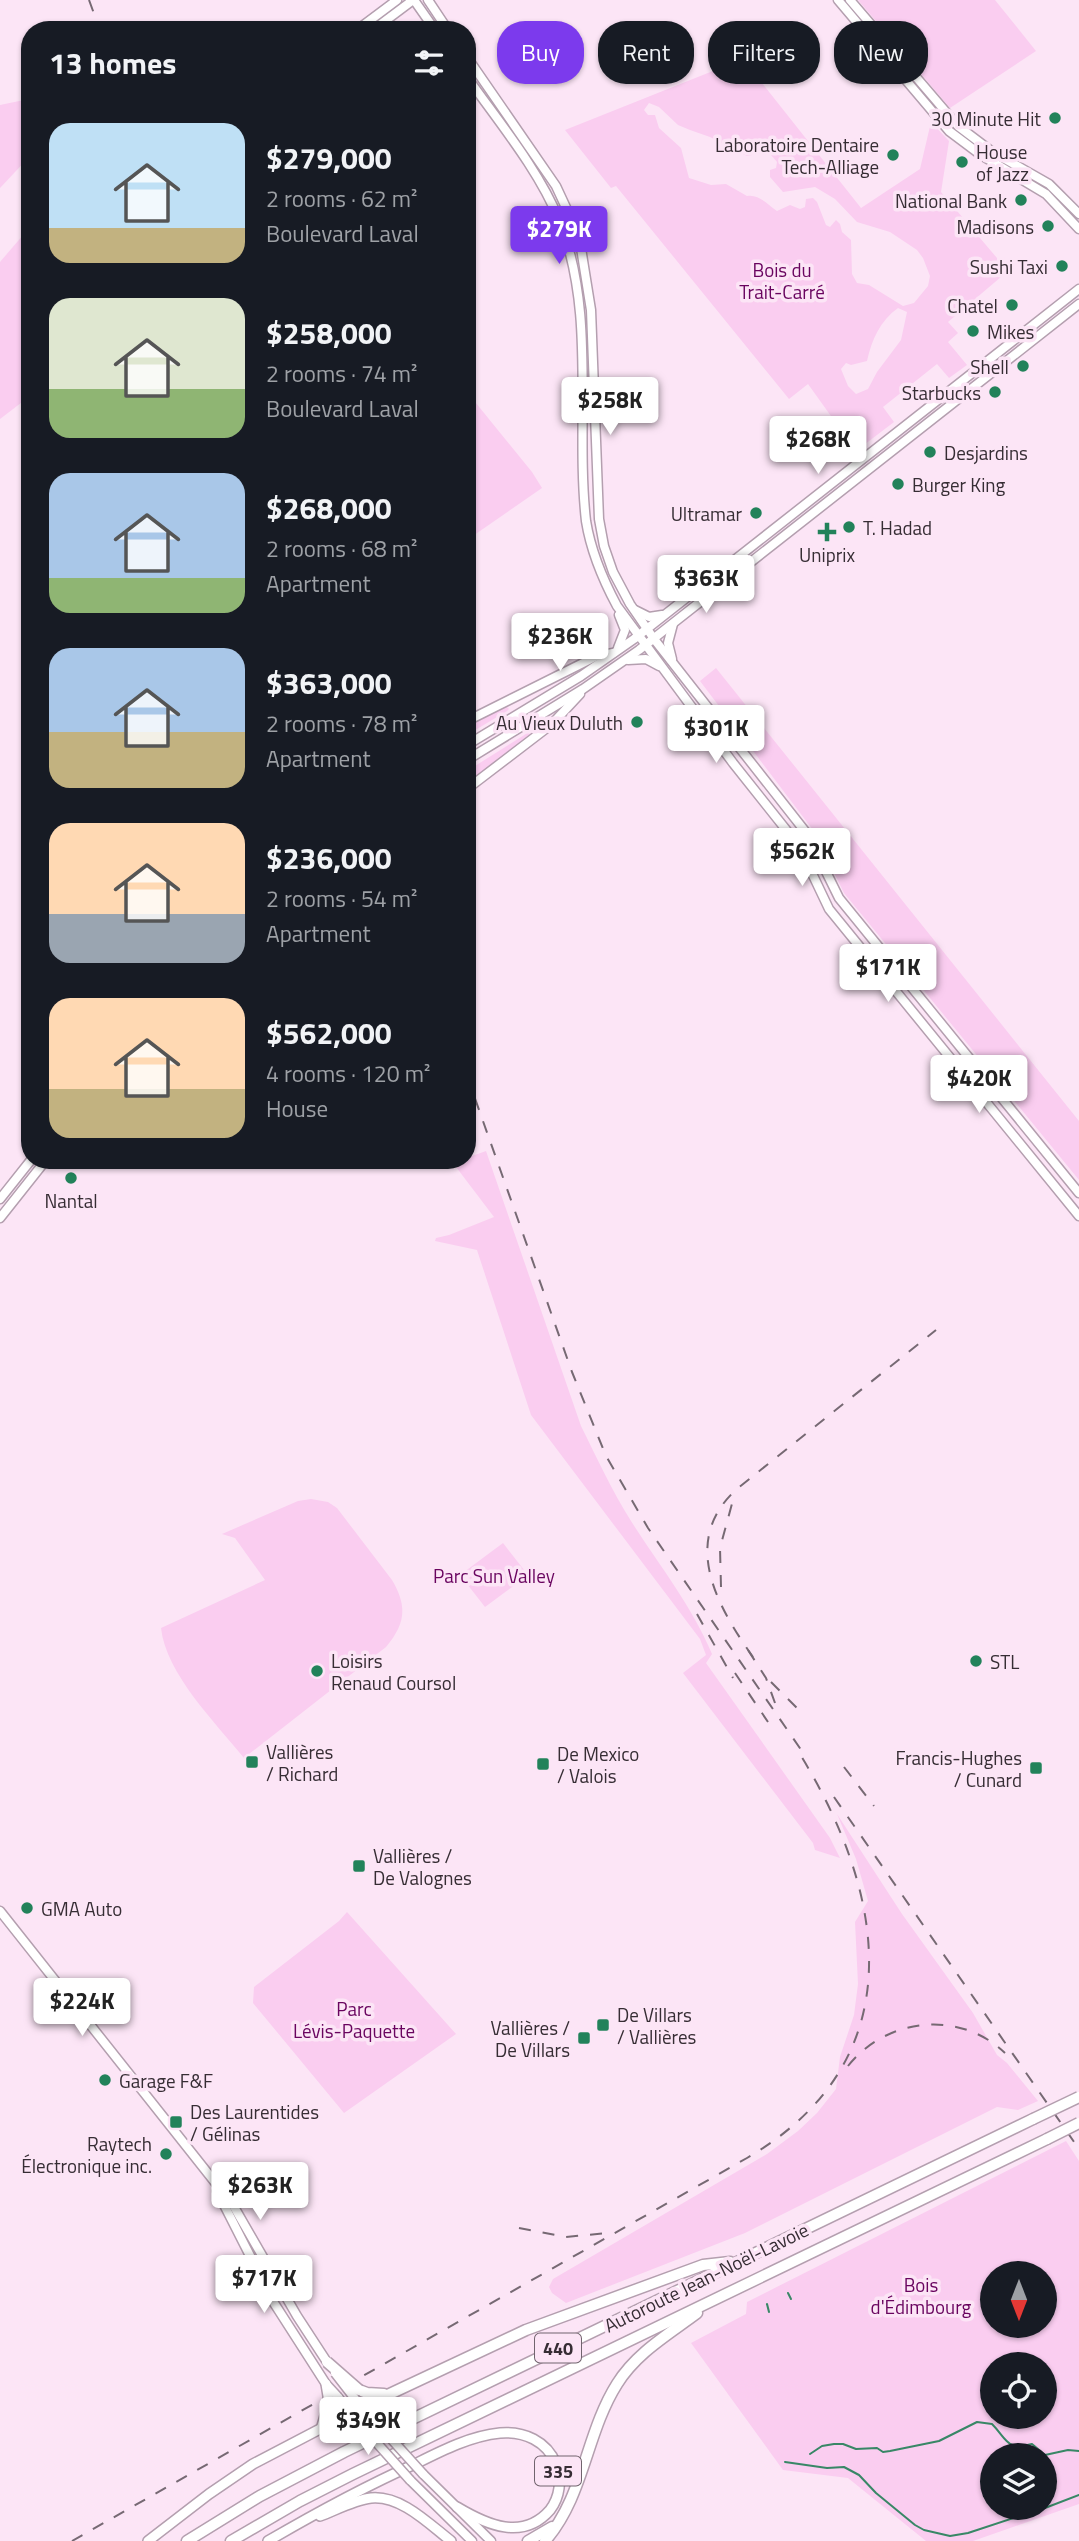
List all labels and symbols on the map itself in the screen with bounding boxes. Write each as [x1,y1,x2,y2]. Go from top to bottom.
place label: 30 Minute Hit [931,104,1041,133]
marker: 30 Minute Hit [1047,110,1063,126]
place label: Laboratoire Dentaire Tech-Alliage [715,130,879,181]
place label: House of Jazz [976,137,1029,188]
marker: Laboratoire Dentaire Tech-Alliage [885,147,901,163]
marker: House of Jazz [954,154,970,170]
place label: National Bank [895,186,1007,215]
marker: National Bank [1013,192,1029,208]
pin: $279K [510,206,608,266]
place label: Madisons [956,212,1034,241]
marker: Madisons [1040,218,1056,234]
place label: Sushi Taxi [970,252,1048,281]
park label: Bois du Trait-Carré [739,255,825,306]
marker: Sushi Taxi [1054,258,1070,274]
place label: Chatel [947,291,998,320]
marker: Chatel [1004,297,1020,313]
place label: Mikes [987,317,1035,346]
marker: Mikes [965,323,981,339]
place label: Shell [970,352,1009,381]
marker: Shell [1015,358,1031,374]
pin: $258K [561,378,659,437]
place label: Starbucks [902,378,981,407]
marker: Starbucks [987,384,1003,400]
pin: $268K [769,416,867,476]
place label: Desjardins [944,438,1028,467]
marker: Desjardins [922,444,938,460]
place label: Burger King [912,470,1006,499]
marker: Burger King [890,476,906,492]
place label: Ultramar [671,499,742,528]
marker: Ultramar [748,505,764,521]
place label: T. Hadad [863,513,932,542]
marker: T. Hadad [841,519,857,535]
marker: Uniprix [819,524,835,540]
place label: Uniprix [799,540,855,569]
pin: $363K [657,556,755,615]
pin: $236K [511,614,609,673]
pin: $301K [667,706,765,765]
place label: Au Vieux Duluth [496,708,623,737]
marker: Au Vieux Duluth [629,714,645,730]
pin: $562K [753,828,851,888]
pin: $171K [839,944,937,1004]
pin: $420K [930,1056,1028,1115]
marker: Nantal [63,1170,79,1186]
place label: Nantal [44,1186,98,1215]
park label: Parc Sun Valley [433,1561,555,1590]
place label: Loisirs Renaud Coursol [331,1646,456,1697]
place label: STL [990,1647,1019,1676]
marker: STL [968,1653,984,1669]
marker: Loisirs Renaud Coursol [309,1663,325,1679]
place label: Vallières / Richard [266,1737,338,1788]
place label: De Mexico / Valois [557,1739,639,1790]
place label: Francis-Hughes / Cunard [895,1743,1022,1794]
marker: Vallières / Richard [244,1754,260,1770]
marker: De Mexico / Valois [535,1756,551,1772]
marker: Francis-Hughes / Cunard [1028,1760,1044,1776]
place label: Vallières / De Valognes [373,1841,472,1892]
marker: Vallières / De Valognes [351,1858,367,1874]
place label: GMA Auto [41,1894,122,1923]
marker: GMA Auto [19,1900,35,1916]
pin: $224K [33,1979,131,2038]
park label: Parc Lévis-Paquette [293,1994,415,2045]
place label: De Villars / Vallières [617,2000,697,2051]
place label: Vallières / De Villars [491,2013,570,2064]
marker: De Villars / Vallières [595,2017,611,2033]
marker: Vallières / De Villars [576,2030,592,2046]
place label: Garage F&F [119,2066,213,2095]
marker: Garage F&F [97,2072,113,2088]
place label: Des Laurentides / Gélinas [190,2097,319,2148]
marker: Des Laurentides / Gélinas [168,2114,184,2130]
place label: Raytech Électronique inc. [21,2129,152,2180]
marker: Raytech Électronique inc. [158,2146,174,2162]
pin: $263K [211,2162,309,2222]
street label: Autoroute Jean-Noël-Lavoie [599,2215,813,2339]
pin: $717K [215,2256,313,2315]
north arrow [980,2261,1057,2338]
park label: Bois d'Édimbourg [871,2270,972,2321]
road number: 440 [535,2334,581,2362]
pin: $349K [319,2398,417,2457]
road number: 335 [535,2456,581,2486]

